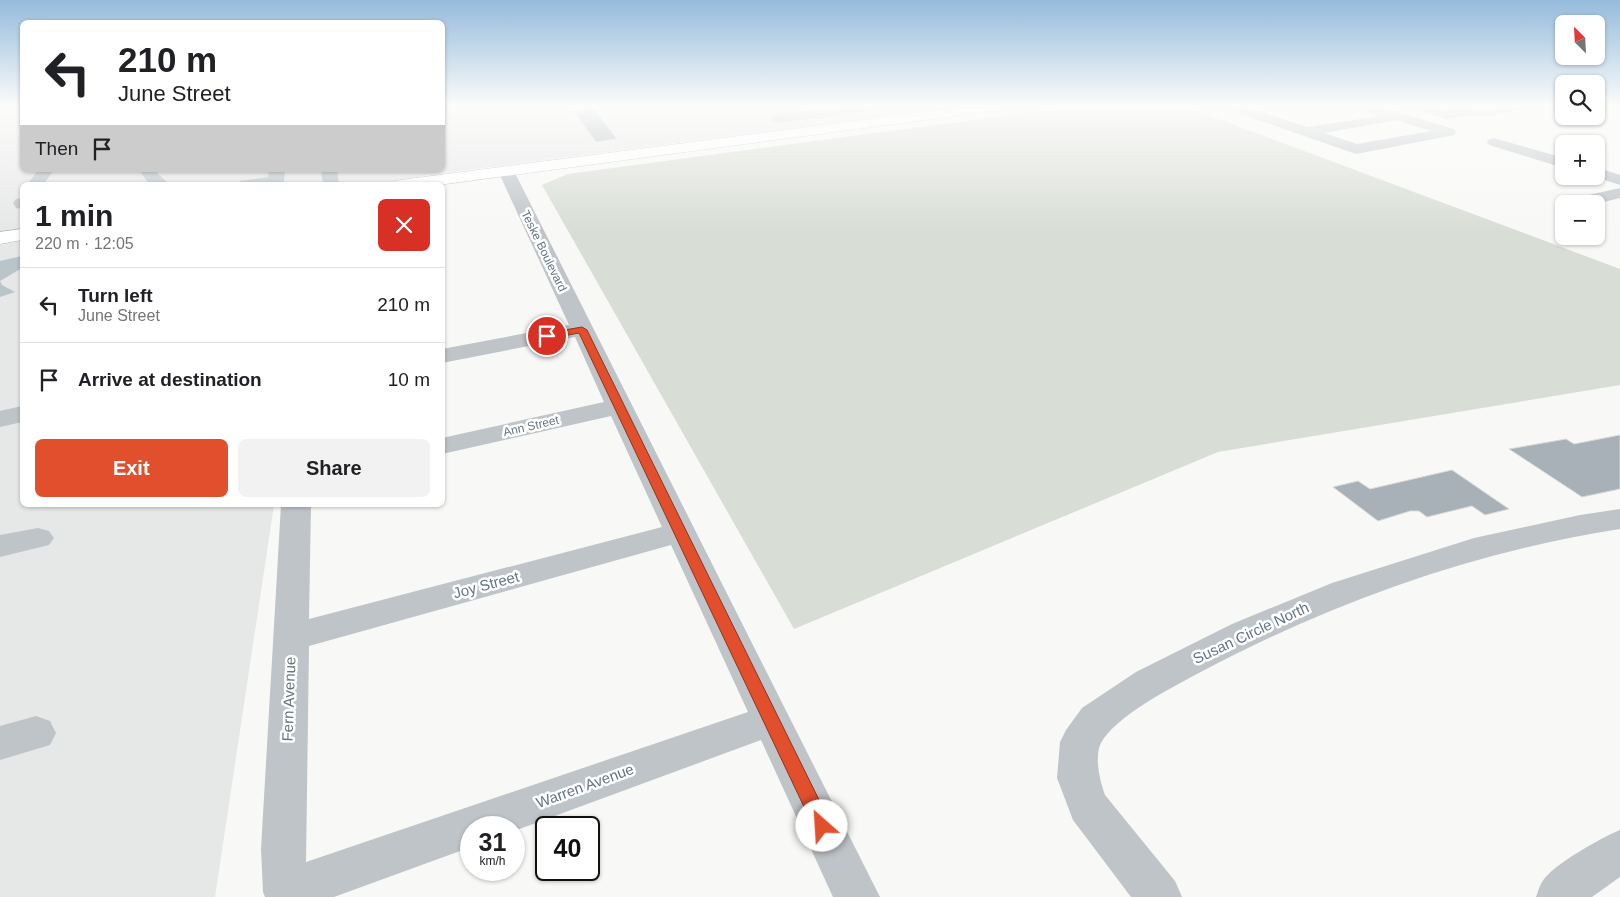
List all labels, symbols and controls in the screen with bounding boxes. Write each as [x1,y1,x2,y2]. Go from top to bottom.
north arrow [1555,15,1605,65]
map controls [1555,15,1605,245]
icon: left [35,40,100,105]
text: 210 m [118,40,217,79]
button: search [1555,75,1605,125]
text: June Street [118,81,231,106]
icon: arrive [88,135,116,163]
button: + [1555,135,1605,185]
text: Then [35,138,78,159]
button: − [1555,195,1605,245]
text: 1 min [35,199,113,232]
button: close [378,199,430,251]
street label: Teske Boulevard [518,208,570,294]
text: 220 m · 12:05 [35,235,134,252]
text: Turn left [78,285,153,306]
icon: left [35,291,63,319]
text: 210 m [377,294,430,315]
text: June Street [78,307,160,324]
pin [526,315,568,357]
icon: arrive [533,322,561,350]
icon: arrive [35,366,63,394]
text: Arrive at destination [78,369,262,390]
text: 10 m [388,369,430,390]
street label: Ann Street [502,413,561,439]
button: Exit [35,439,228,497]
button: Share [238,439,430,497]
street label: Joy Street [451,567,521,601]
street label: Susan Circle North [1190,598,1311,667]
street label: Fern Avenue [279,656,298,742]
street label: Warren Avenue [534,760,636,811]
position arrow [795,799,847,851]
speed limit sign: 40 [535,816,600,881]
text: 31 [479,828,506,856]
text: km/h [479,854,506,868]

